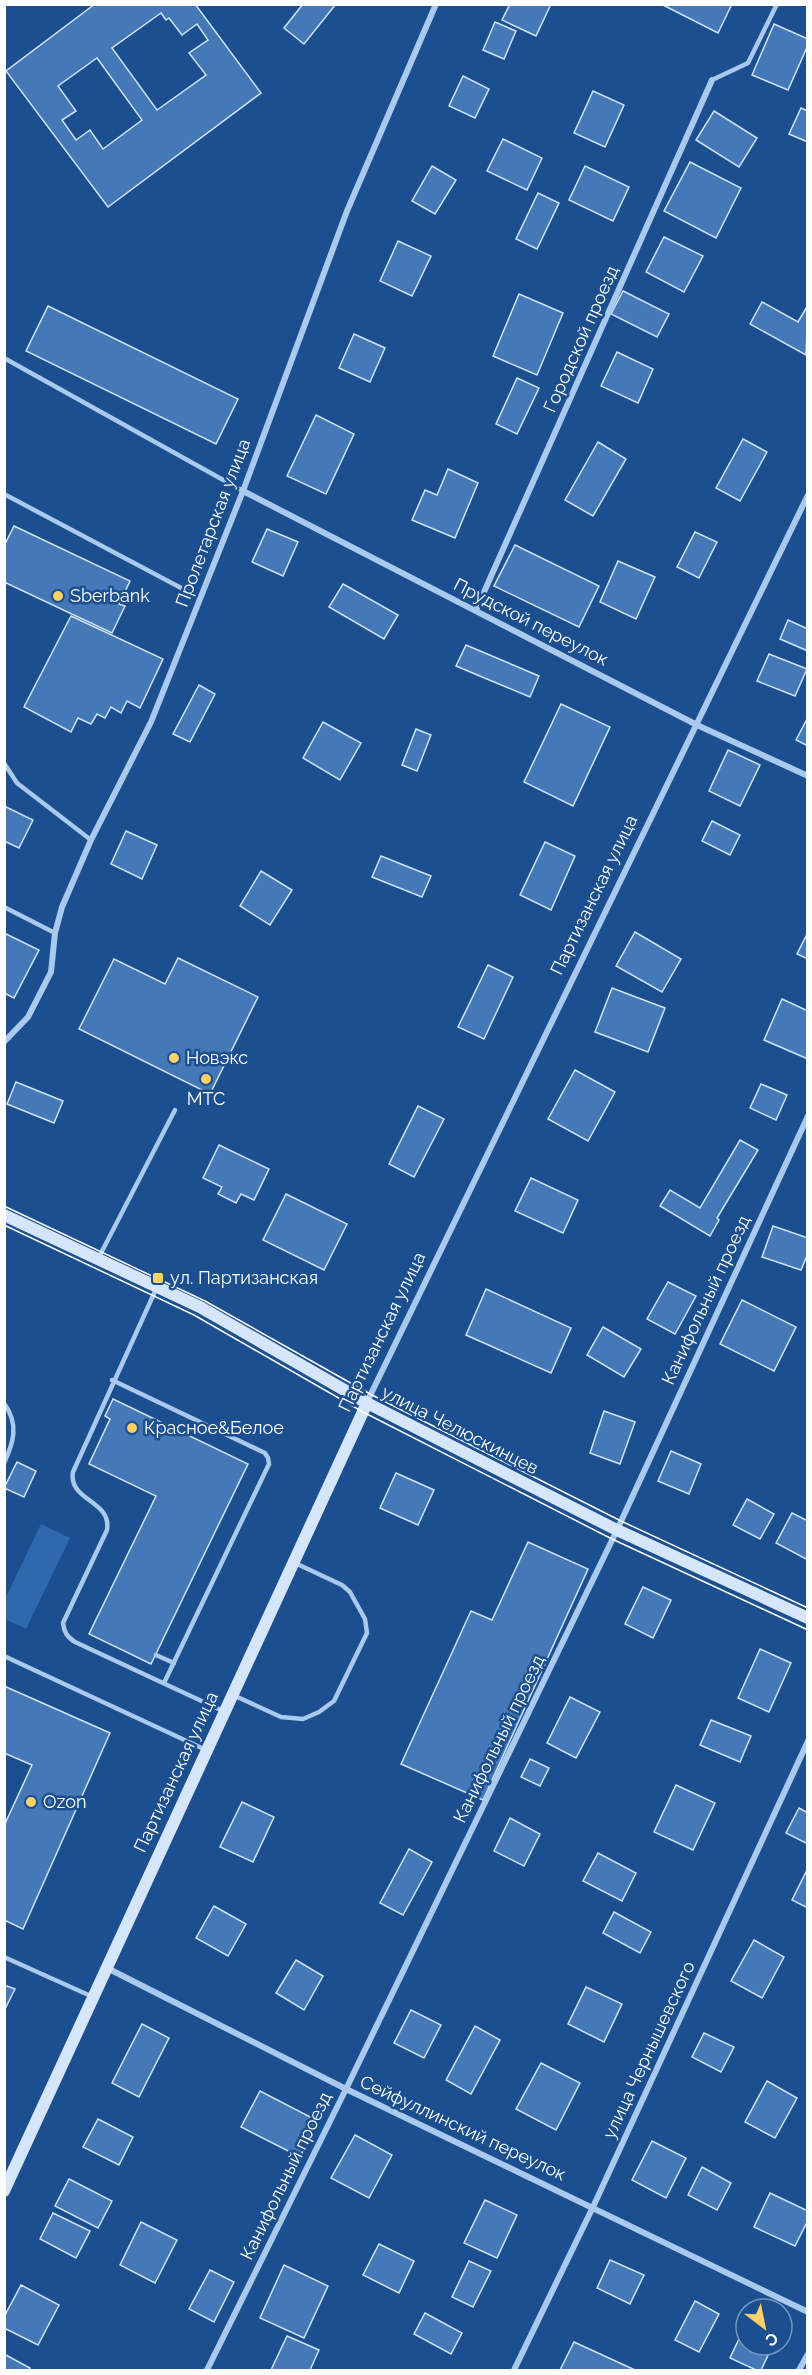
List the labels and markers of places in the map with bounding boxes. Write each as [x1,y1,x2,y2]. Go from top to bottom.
place label: Sberbank [70,585,150,606]
marker: Sberbank [51,589,65,603]
place label: Новэкс [186,1047,248,1068]
marker: Новэкс [167,1051,181,1065]
marker: МТС [199,1072,213,1086]
place label: МТС [187,1088,225,1109]
place label: ул. Партизанская [170,1267,318,1288]
marker: ул. Партизанская [151,1271,165,1285]
place label: Красное&Белое [144,1417,284,1438]
marker: Красное&Белое [125,1421,139,1435]
place label: Ozon [43,1791,86,1812]
marker: Ozon [24,1795,38,1809]

